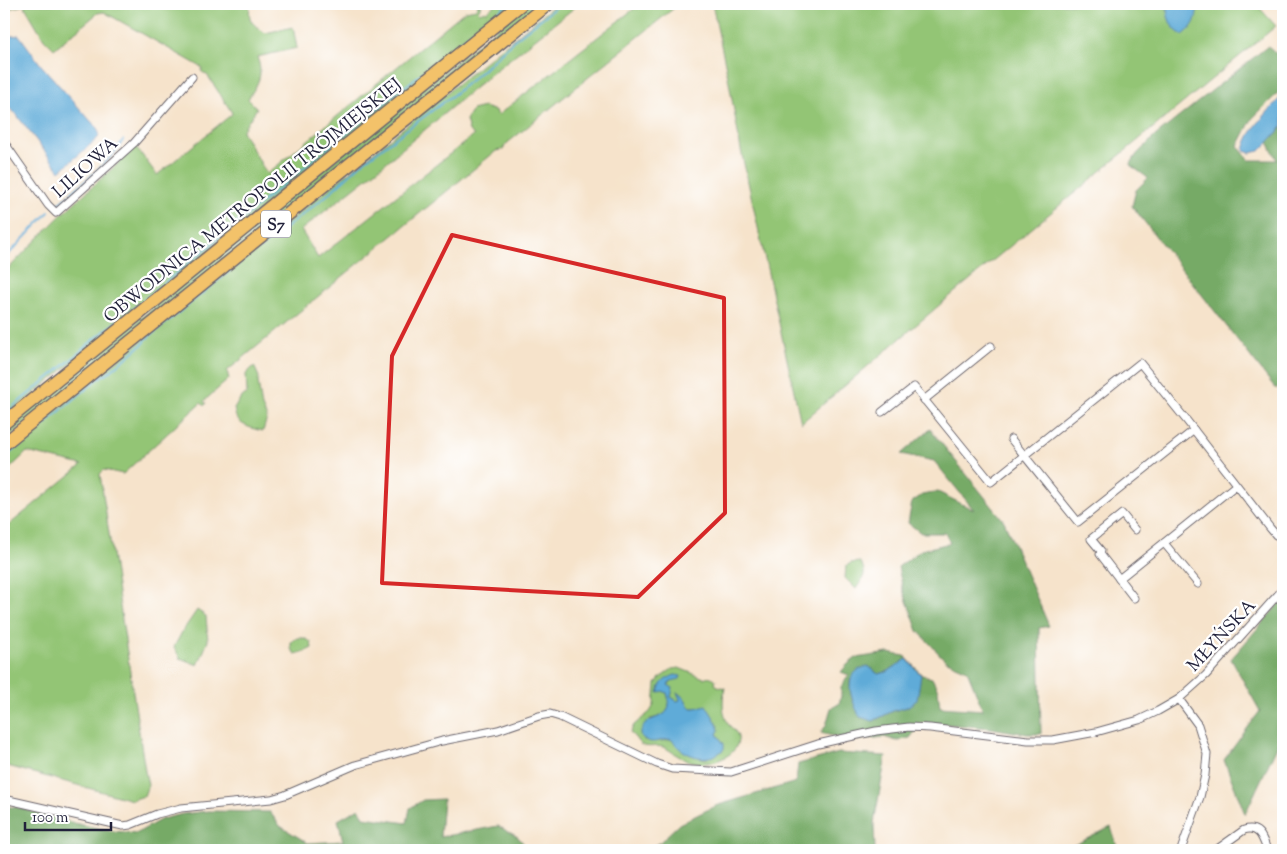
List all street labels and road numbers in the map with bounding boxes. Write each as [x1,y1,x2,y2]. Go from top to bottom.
street label: OBWODNICA METROPOLII TRÓJMIEJSKIEJ [98,72,408,330]
street label: LILIOWA [48,132,125,205]
road number: S7 [261,210,291,238]
street label: MŁYŃSKA [1181,593,1263,679]

